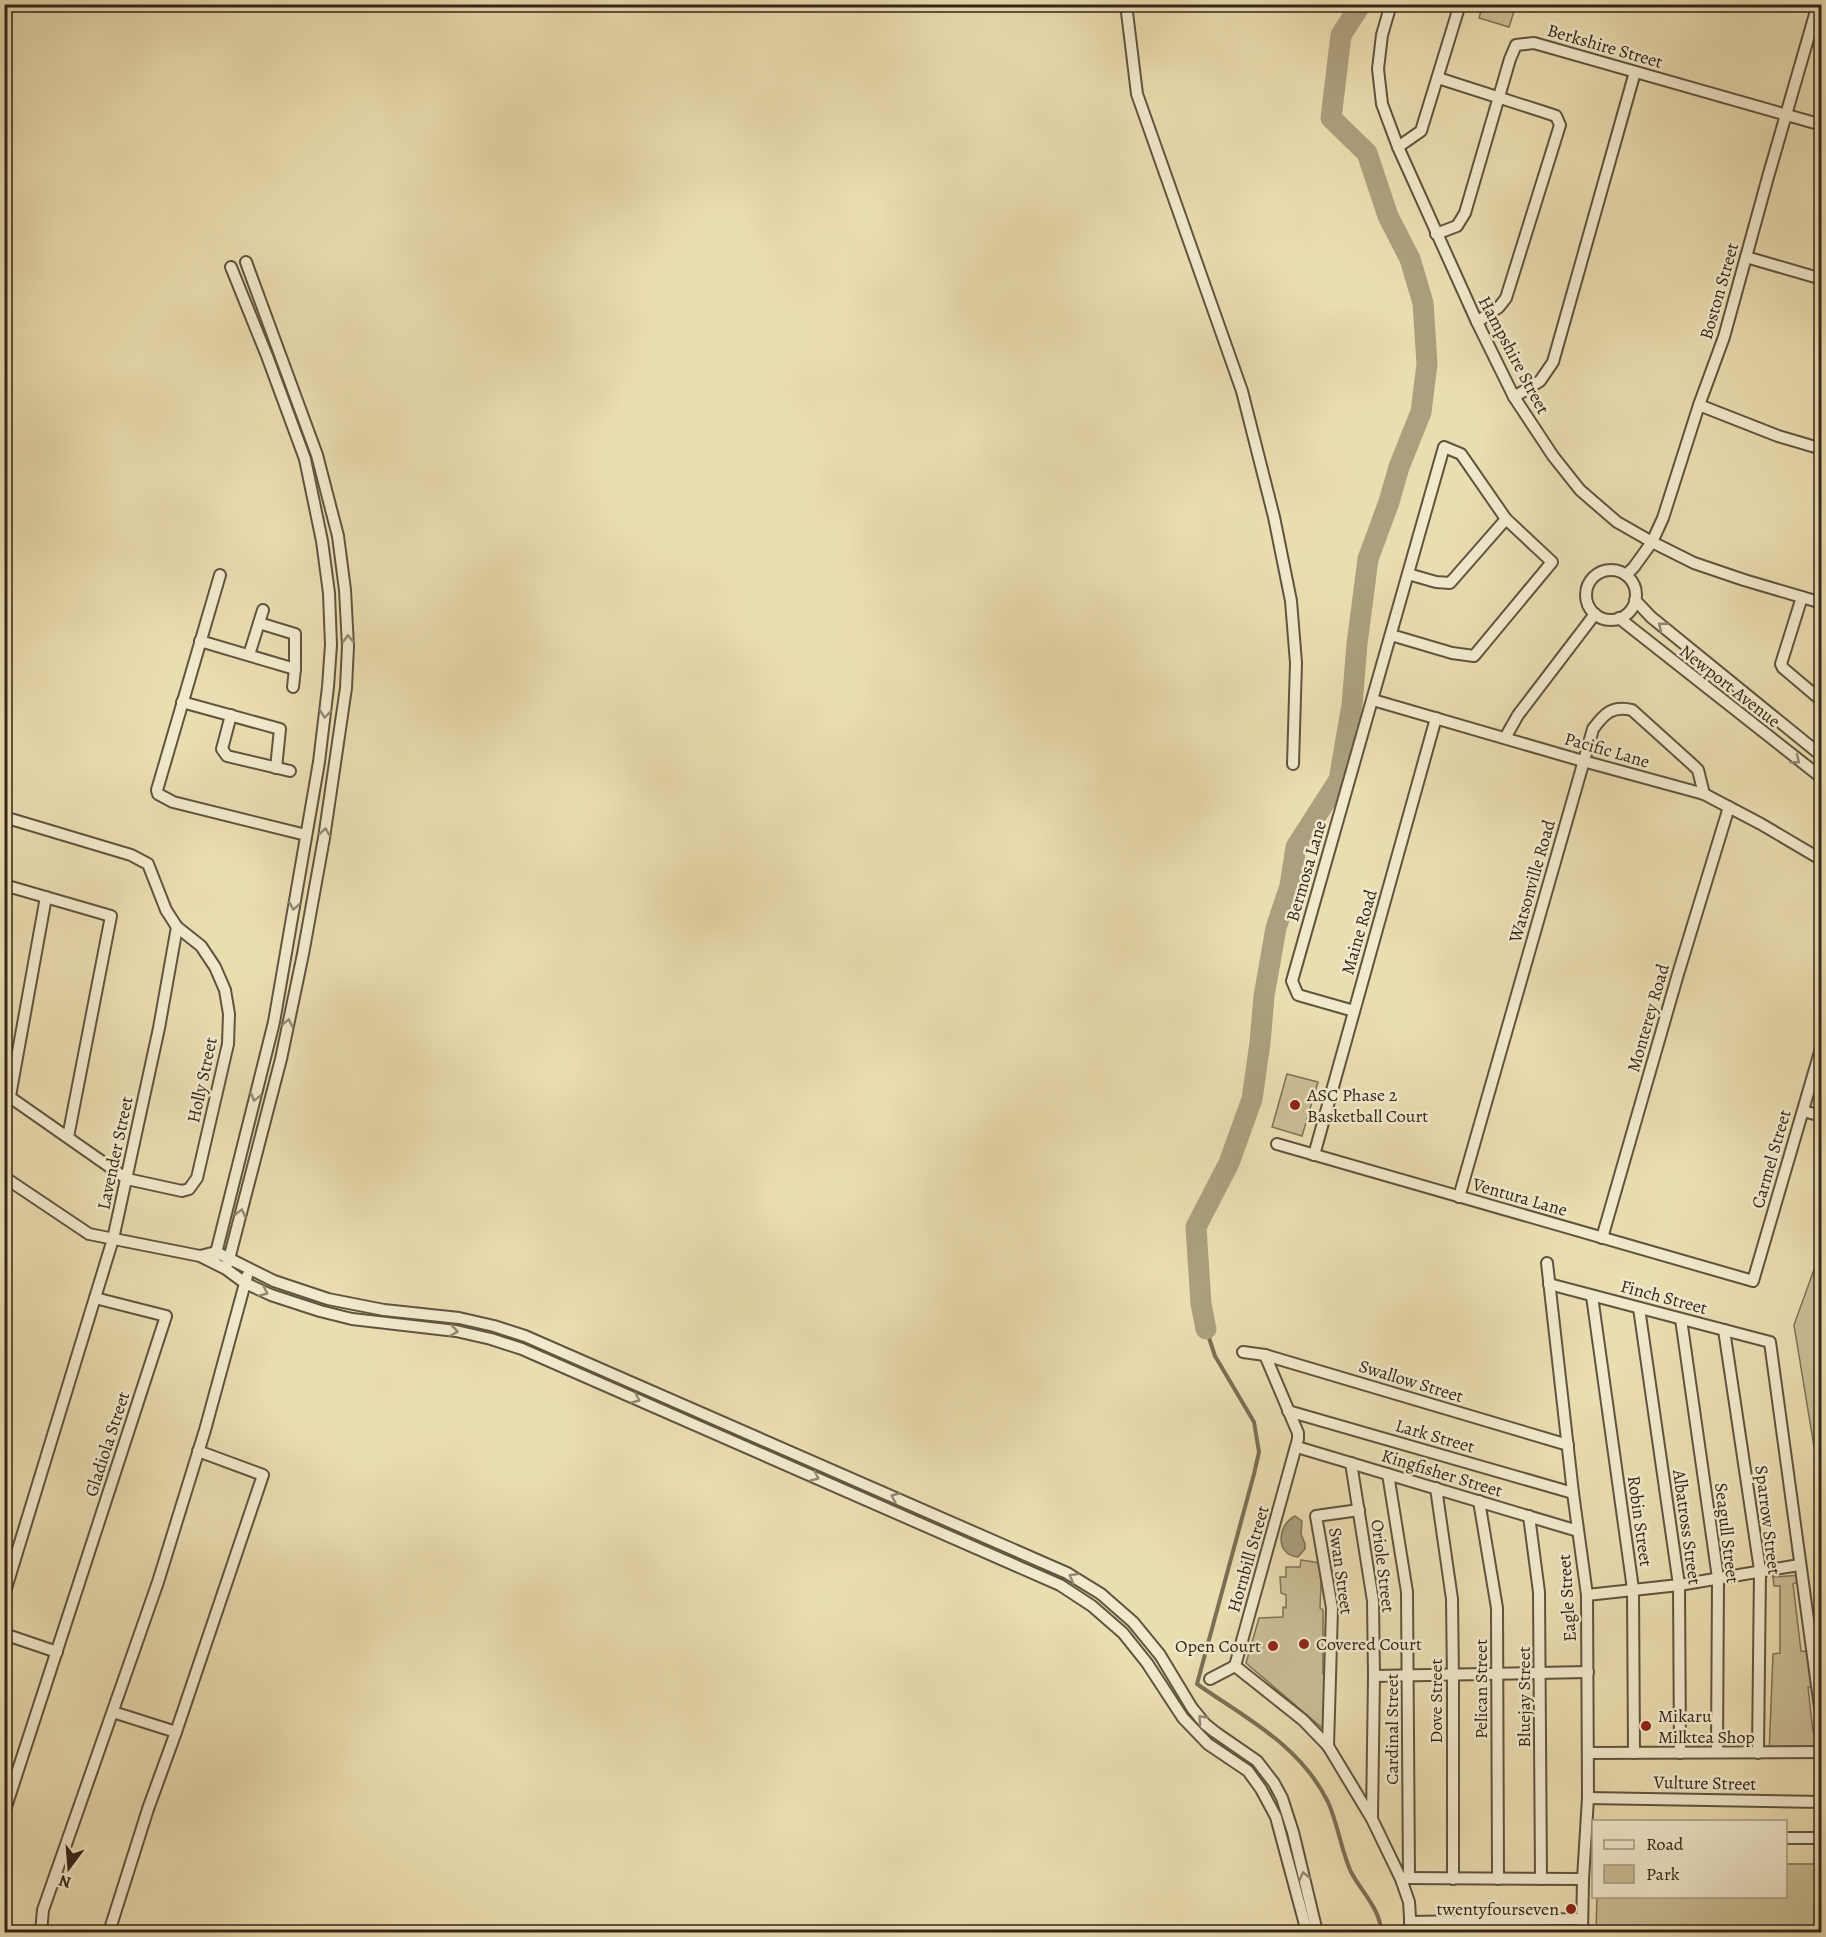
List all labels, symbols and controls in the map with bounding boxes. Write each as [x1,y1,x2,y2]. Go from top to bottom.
street label: Berkshire Street [1544,18,1666,74]
street label: Boston Street [1694,240,1744,342]
street label: Hampshire Street [1473,292,1555,418]
one-way arrow [1658,623,1669,634]
one-way arrow [341,634,354,643]
street label: Newport Avenue [1675,639,1785,733]
one-way arrow [319,709,331,719]
street label: Pacific Lane [1561,726,1653,774]
one-way arrow [1790,752,1801,763]
street label: Watsonville Road [1503,817,1561,946]
street label: Bermosa Lane [1280,818,1332,924]
one-way arrow [319,827,331,837]
street label: Maine Road [1335,886,1383,977]
one-way arrow [288,901,301,911]
street label: Monterey Road [1621,961,1675,1075]
one-way arrow [281,1019,294,1029]
street label: Holly Street [181,1035,223,1125]
place label: ASC Phase 2 Basketball Court [1306,1083,1428,1128]
one-way arrow [249,1092,262,1102]
street label: Lavender Street [91,1094,139,1212]
marker: ASC Phase 2 Basketball Court [1288,1098,1302,1112]
street label: Carmel Street [1745,1107,1797,1211]
street label: Ventura Lane [1469,1172,1570,1222]
one-way arrow [233,1208,246,1218]
street label: Finch Street [1618,1274,1710,1320]
one-way arrow [258,1284,269,1296]
one-way arrow [449,1325,459,1337]
street label: Swallow Street [1356,1354,1466,1408]
street label: Gladiola Street [79,1388,135,1500]
one-way arrow [630,1392,641,1404]
street label: Lark Street [1393,1413,1477,1459]
street label: Kingfisher Street [1379,1443,1505,1503]
street label: Sparrow Street [1749,1464,1787,1576]
street label: Albatross Street [1667,1467,1707,1586]
one-way arrow [808,1470,819,1482]
street label: Robin Street [1622,1474,1658,1568]
street label: Seagull Street [1709,1481,1745,1585]
one-way arrow [890,1493,901,1505]
street label: Hornbill Street [1221,1503,1275,1615]
street label: Oriole Street [1365,1518,1401,1614]
street label: Swan Street [1323,1526,1359,1616]
street label: Eagle Street [1552,1553,1582,1643]
one-way arrow [1069,1573,1079,1584]
place label: Covered Court [1316,1632,1422,1656]
place label: Open Court [1175,1634,1261,1658]
marker: Covered Court [1297,1637,1311,1651]
marker: Open Court [1266,1639,1280,1653]
street label: Pelican Street [1469,1639,1493,1739]
street label: Bluejay Street [1512,1646,1536,1748]
street label: Dove Street [1424,1658,1448,1743]
street label: Cardinal Street [1380,1673,1404,1785]
place label: Mikaru Milktea Shop [1658,1704,1755,1749]
one-way arrow [1198,1715,1209,1726]
marker: Mikaru Milktea Shop [1639,1719,1653,1733]
street label: Vulture Street [1652,1770,1757,1796]
legend [1592,1820,1787,1898]
text: Road [1646,1832,1684,1856]
north arrow [39,1838,99,1898]
text: Park [1646,1862,1680,1886]
text: N [56,1869,74,1894]
one-way arrow [1298,1871,1311,1881]
place label: twentyfourseven [1437,1897,1559,1921]
marker: twentyfourseven [1564,1902,1578,1916]

